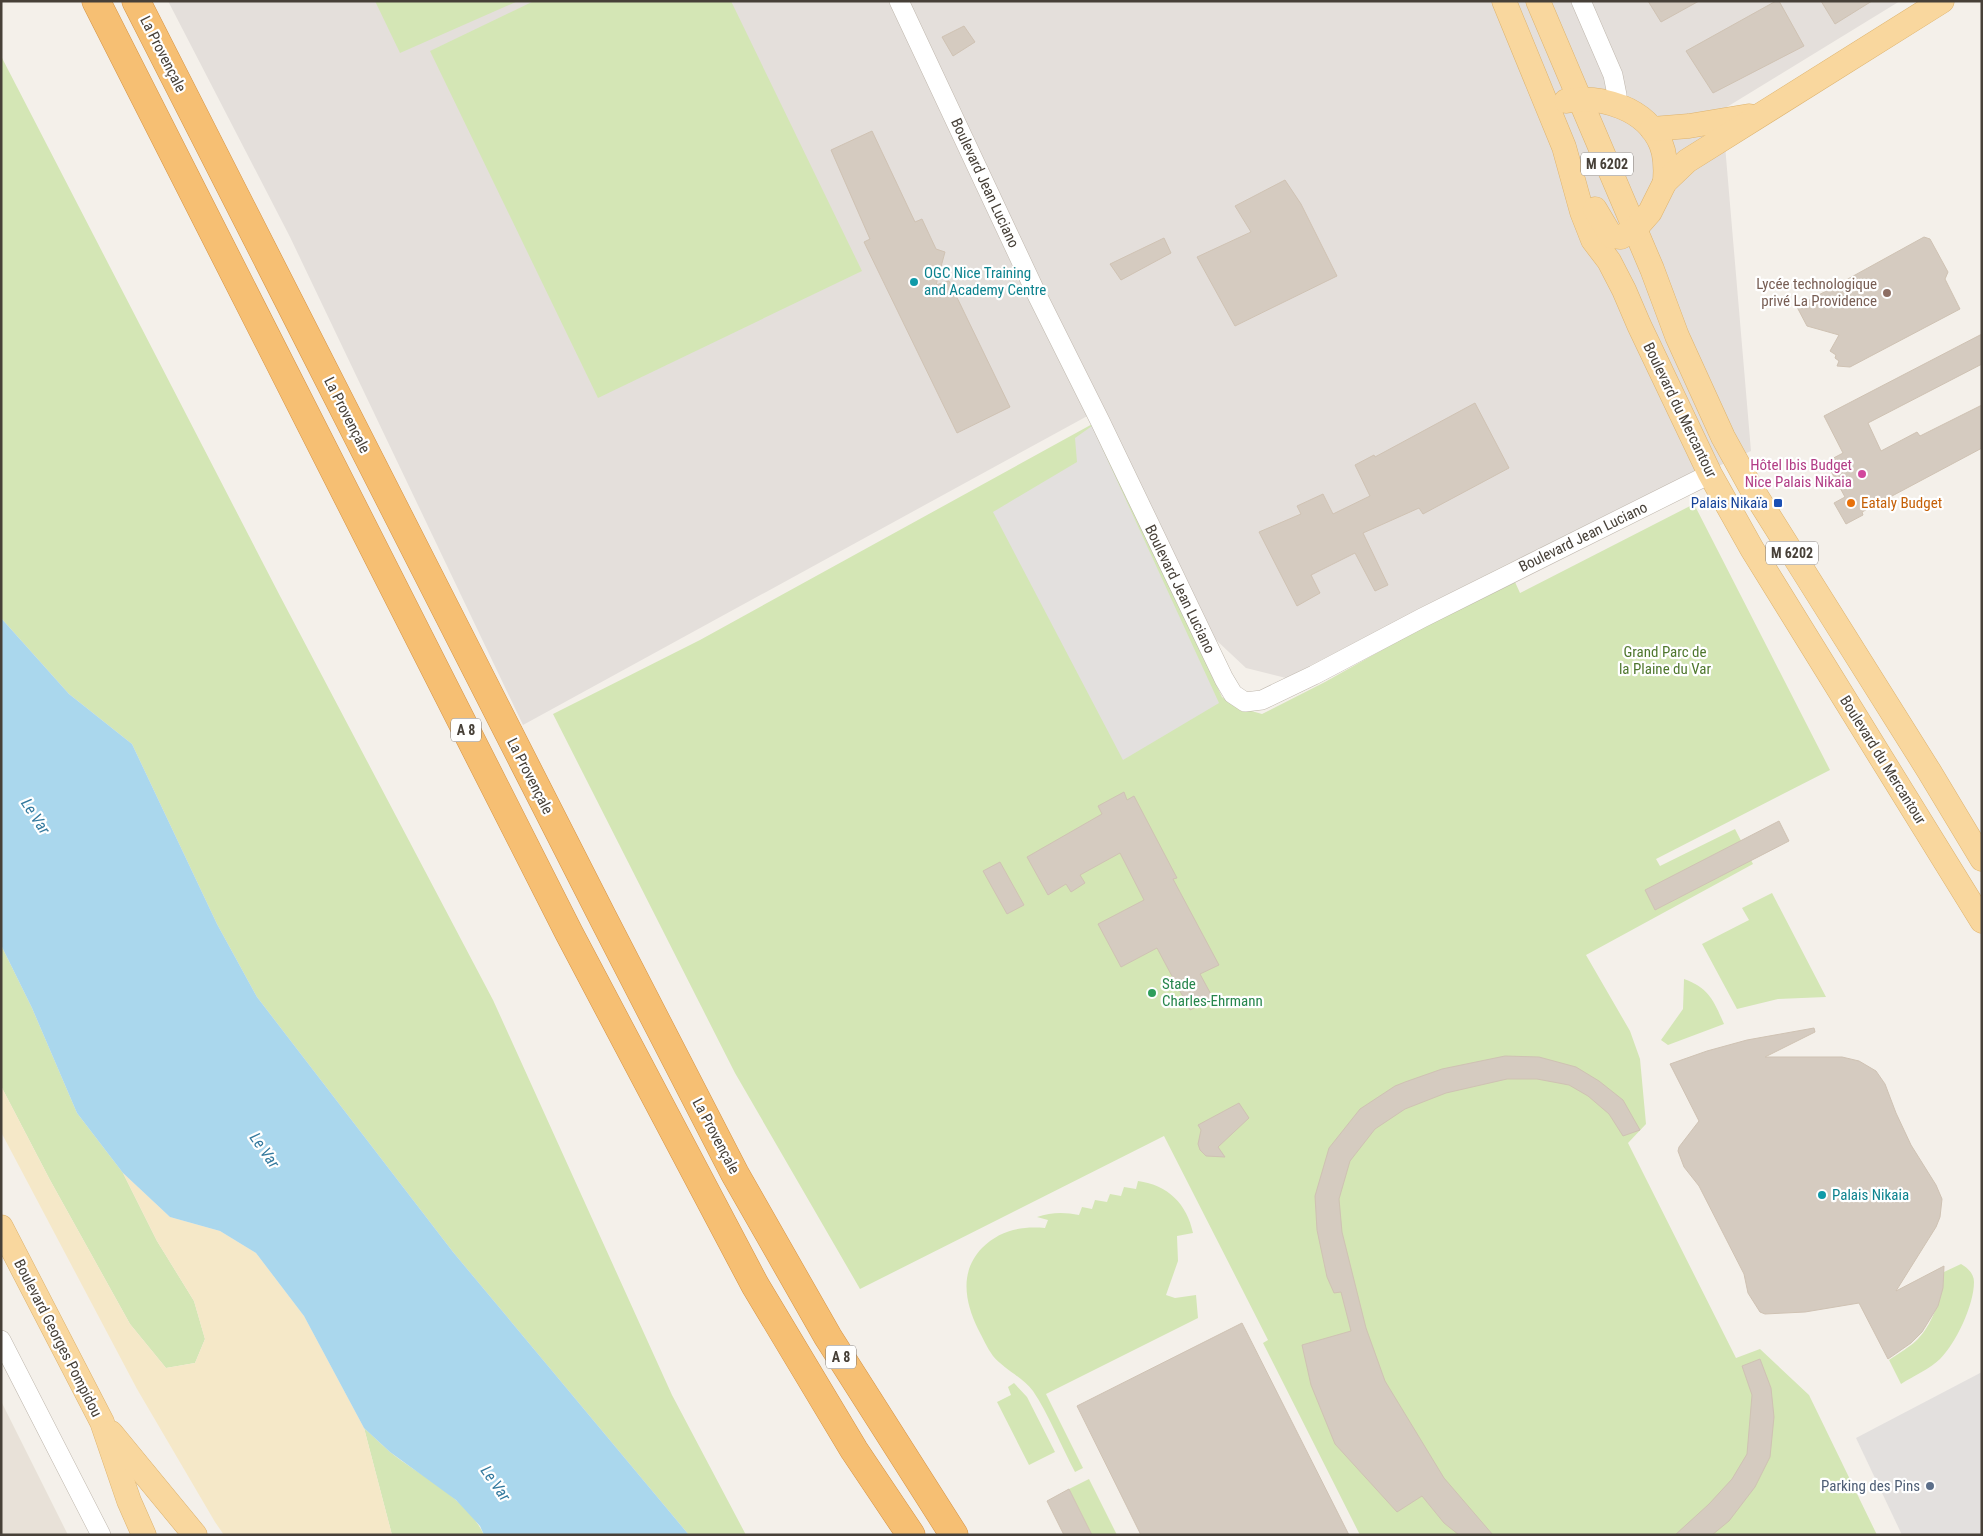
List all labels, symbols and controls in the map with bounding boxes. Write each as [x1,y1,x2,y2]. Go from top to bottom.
street label: La Provençale [136,13,190,95]
street label: Boulevard Jean Luciano [947,115,1023,251]
road number: M 6202 [1581,152,1633,175]
place label: OGC Nice Training and Academy Centre [924,264,1046,299]
place label: Lycée technologique privé La Providence [1756,275,1877,310]
marker: OGC Nice Training and Academy Centre [908,276,920,288]
marker: Lycée technologique privé La Providence [1881,287,1893,299]
street label: Boulevard du Mercantour [1639,339,1721,481]
street label: La Provençale [320,374,374,456]
place label: Hôtel Ibis Budget Nice Palais Nikaia [1745,456,1852,491]
marker: Hôtel Ibis Budget Nice Palais Nikaia [1856,468,1868,480]
place label: Palais Nikaïa [1691,494,1768,512]
place label: Eataly Budget [1861,494,1942,512]
marker: Palais Nikaïa [1772,497,1784,509]
marker: Eataly Budget [1845,497,1857,509]
street label: Boulevard Jean Luciano [1516,498,1650,576]
street label: Boulevard Jean Luciano [1141,522,1219,656]
road number: M 6202 [1766,542,1818,564]
park label: Grand Parc de la Plaine du Var [1619,643,1712,678]
street label: Boulevard du Mercantour [1836,692,1930,828]
road number: A 8 [451,718,481,742]
street label: La Provençale [503,735,557,817]
water label: Le Var [17,795,55,839]
place label: Stade Charles-Ehrmann [1162,975,1263,1010]
marker: Stade Charles-Ehrmann [1146,987,1158,999]
street label: La Provençale [689,1095,743,1177]
water label: Le Var [246,1129,284,1173]
place label: Palais Nikaia [1832,1186,1909,1204]
marker: Palais Nikaia [1816,1189,1828,1201]
street label: Boulevard Georges Pompidou [10,1256,106,1420]
road number: A 8 [826,1345,856,1368]
water label: Le Var [477,1462,515,1506]
place label: Parking des Pins [1821,1477,1920,1495]
marker: Parking des Pins [1924,1480,1936,1492]

